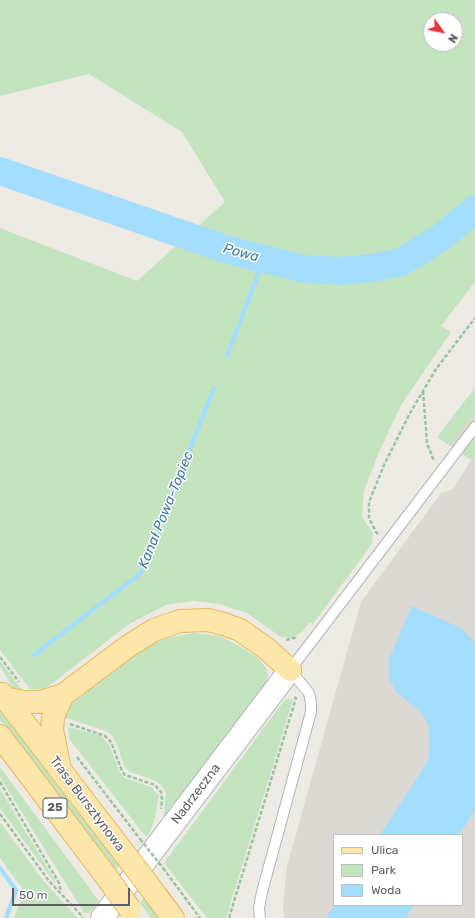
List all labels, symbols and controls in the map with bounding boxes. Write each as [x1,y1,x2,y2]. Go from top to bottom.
north arrow [423,12,463,52]
text: N [445,31,460,45]
water label: Powa [221,240,261,266]
water label: Kanał Powa-Topiec [135,449,197,571]
street label: Trasa Bursztynowa [46,753,128,855]
street label: Nadrzeczna [168,761,224,827]
road number: 25 [43,798,67,818]
legend [333,834,463,906]
text: Ulica [371,843,398,857]
text: Park [371,863,396,877]
scale bar [14,880,132,906]
text: Woda [371,883,401,897]
text: 50 m [19,888,47,902]

